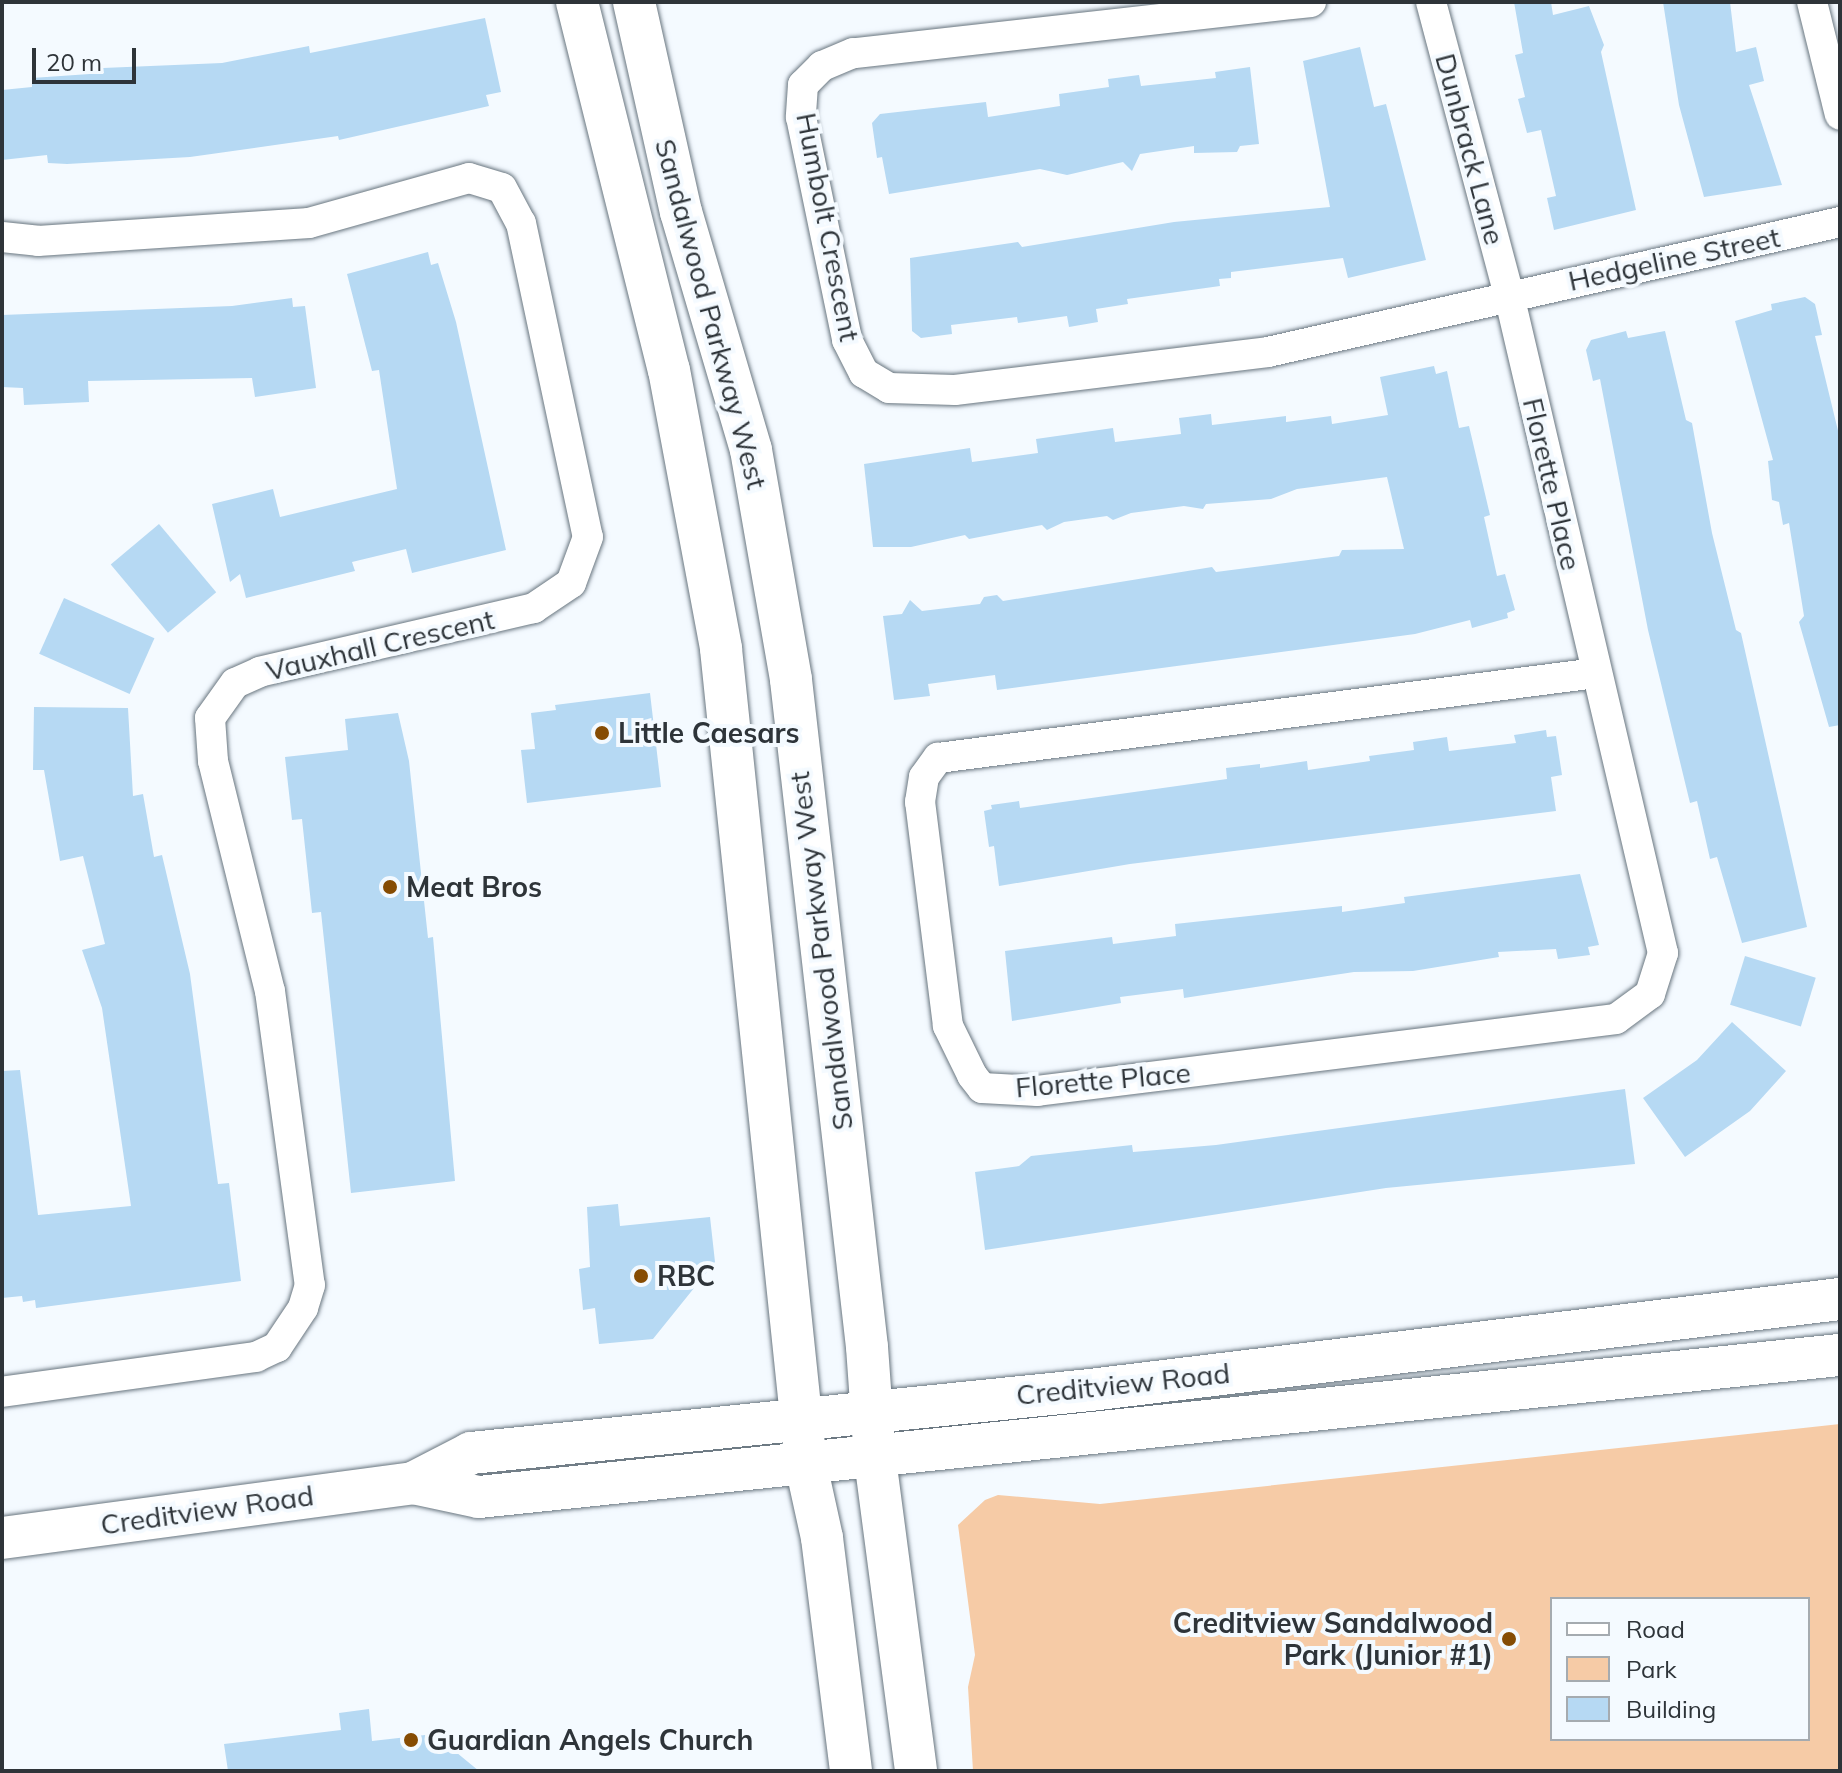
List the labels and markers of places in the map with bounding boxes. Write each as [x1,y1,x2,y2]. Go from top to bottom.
place label: Little Caesars [618,716,799,750]
marker: Little Caesars [593,724,611,742]
place label: Meat Bros [406,870,542,904]
marker: Meat Bros [381,878,399,896]
place label: RBC [657,1259,715,1293]
marker: RBC [632,1267,650,1285]
place label: Creditview Sandalwood Park (Junior #1) [1173,1606,1493,1672]
marker: Creditview Sandalwood Park (Junior #1) [1500,1630,1518,1648]
place label: Guardian Angels Church [427,1723,753,1757]
marker: Guardian Angels Church [402,1731,420,1749]

